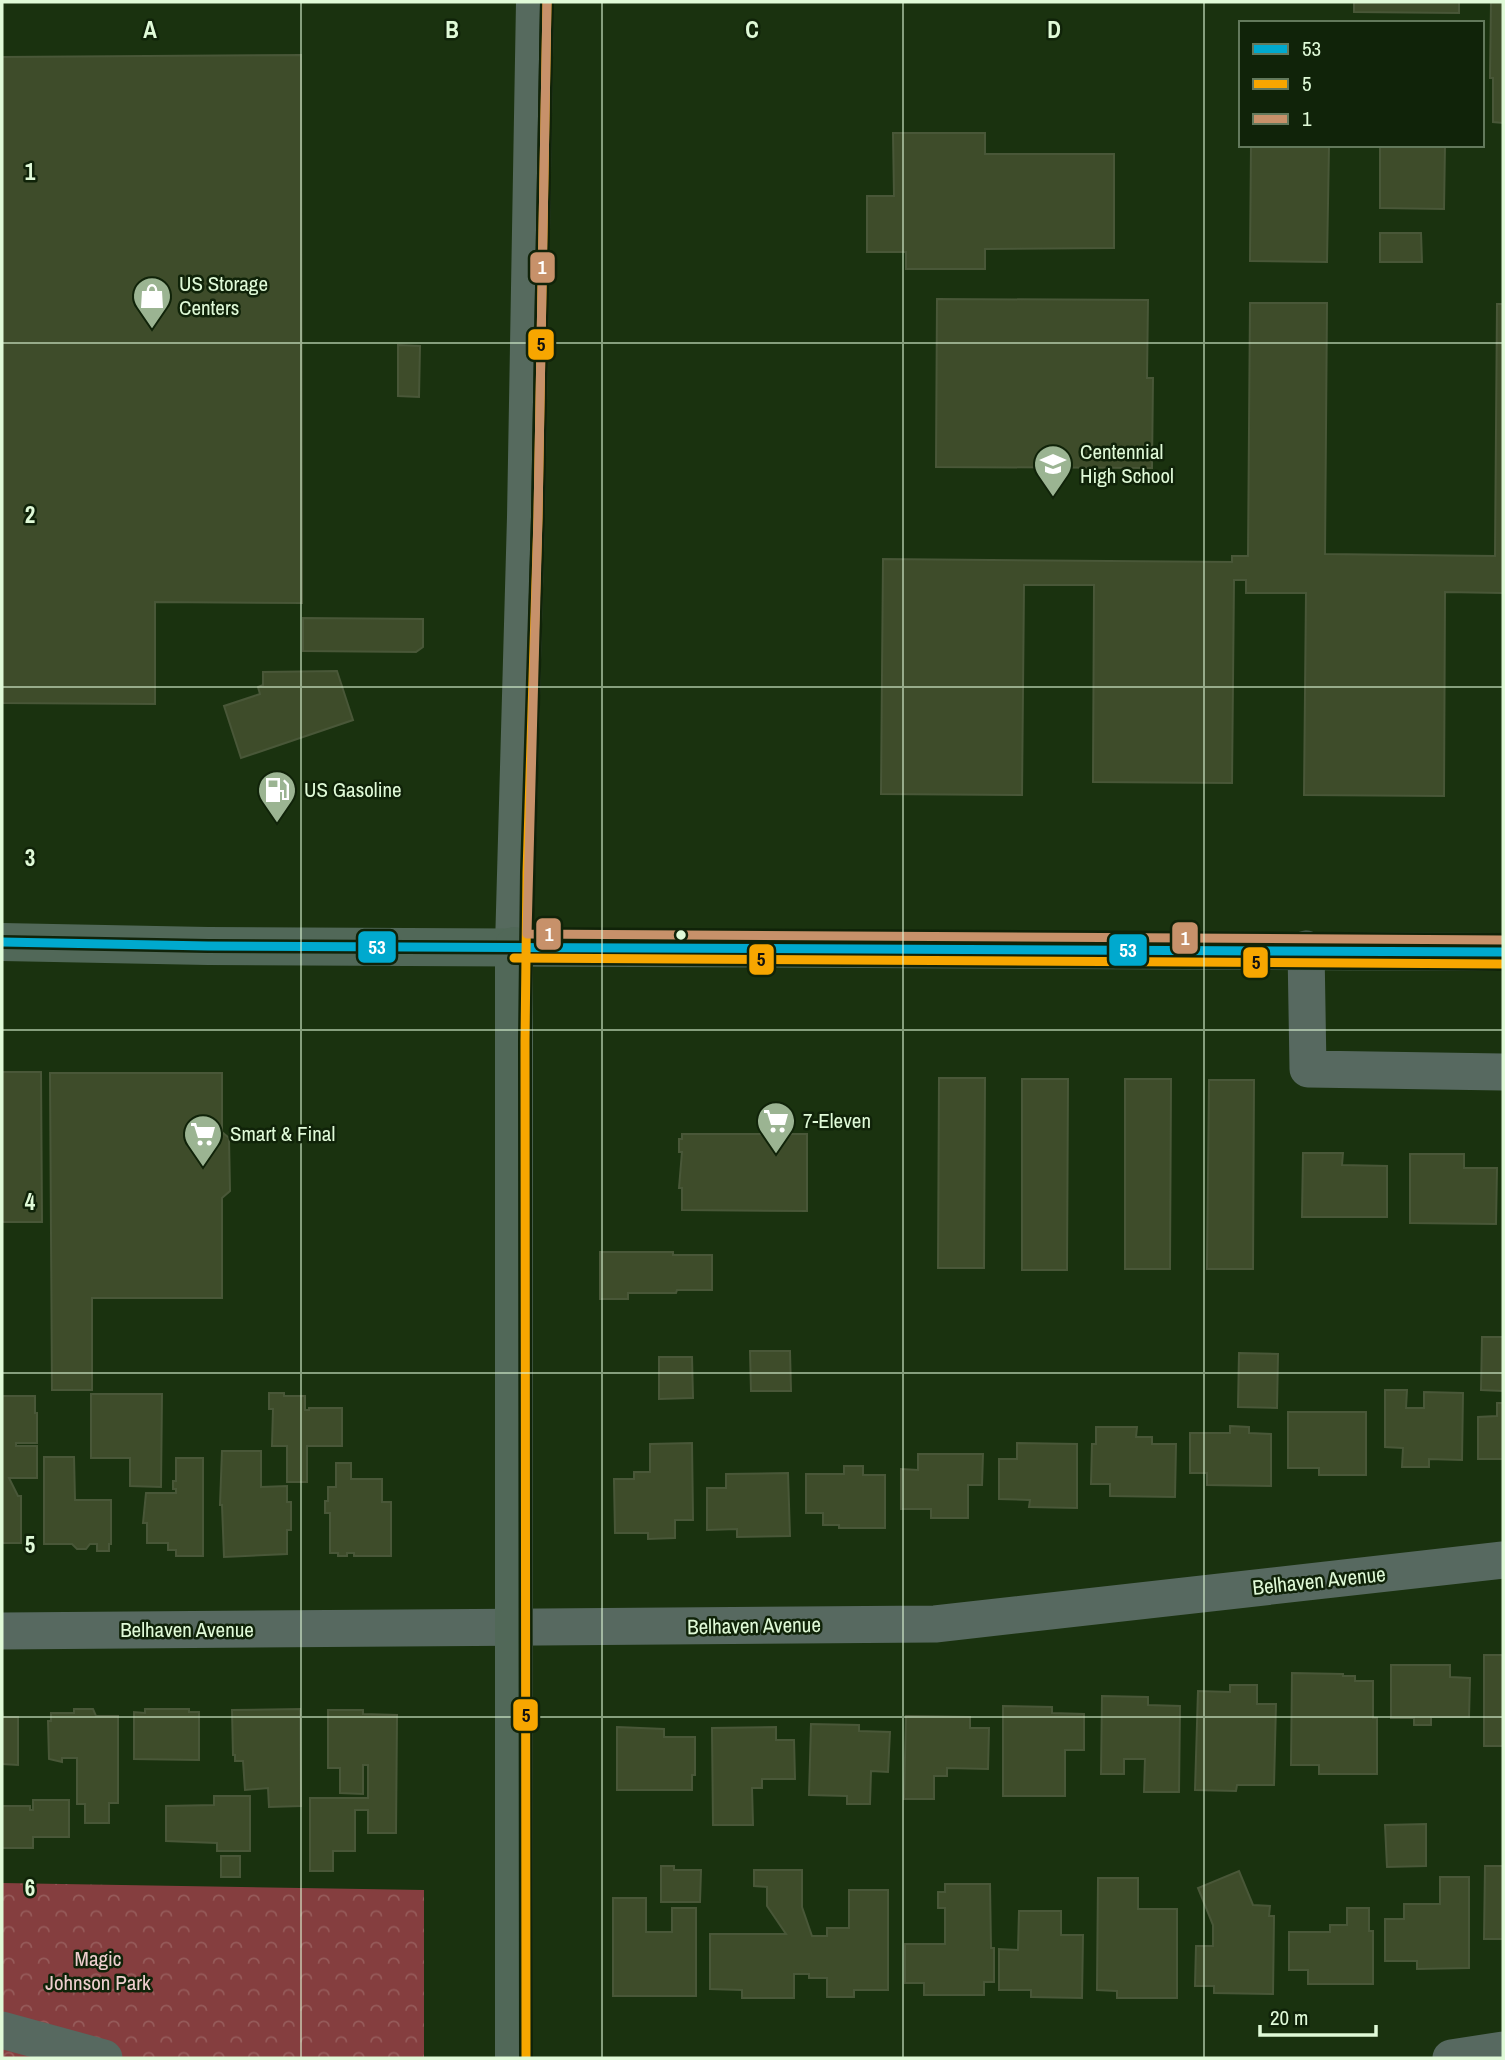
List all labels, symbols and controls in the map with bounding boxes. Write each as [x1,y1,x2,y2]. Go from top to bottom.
text: A [143,14,157,45]
text: B [445,14,459,45]
text: C [745,14,759,45]
text: D [1047,14,1061,45]
legend [1239,21,1484,147]
text: 53 [1302,34,1321,63]
text: 5 [1302,69,1312,98]
text: 1 [1302,104,1312,133]
text: 1 [25,156,36,187]
line badge: 1 [529,251,556,284]
text: 1 [538,254,547,280]
place label: US Storage Centers [179,269,268,322]
shop icon: US Storage Centers [131,275,173,330]
line badge: 5 [527,328,555,361]
text: 5 [537,331,546,357]
place label: Centennial High School [1080,437,1174,490]
school or university icon: Centennial High School [1032,443,1074,498]
text: 2 [25,499,35,530]
fuel station icon: US Gasoline [256,769,298,824]
place label: US Gasoline [304,775,402,804]
text: 3 [25,842,35,873]
line badge: 1 [535,917,562,951]
text: 1 [545,921,554,947]
line badge: 1 [1171,921,1199,955]
text: 1 [1181,925,1190,951]
unlabelled marker [674,928,688,942]
line badge: 53 [357,930,397,964]
line badge: 53 [1108,933,1148,967]
text: 53 [368,934,386,960]
text: 53 [1119,937,1137,963]
line badge: 5 [748,943,775,976]
text: 5 [757,946,766,972]
line badge: 5 [1242,946,1269,979]
text: 5 [1252,949,1261,975]
supermarket icon: 7-Eleven [755,1100,797,1155]
place label: 7-Eleven [803,1106,871,1135]
supermarket icon: Smart & Final [182,1113,224,1168]
place label: Smart & Final [230,1119,335,1148]
text: 4 [25,1186,36,1217]
text: 5 [25,1529,35,1560]
street label: Belhaven Avenue [1251,1559,1387,1602]
street label: Belhaven Avenue [687,1610,821,1641]
street label: Belhaven Avenue [120,1615,254,1644]
line badge: 5 [512,1698,539,1732]
text: 5 [522,1702,531,1728]
text: 6 [25,1872,35,1903]
park label: Magic Johnson Park [45,1944,151,1997]
scale bar [1260,1994,1376,2038]
text: 20 m [1270,2003,1308,2032]

